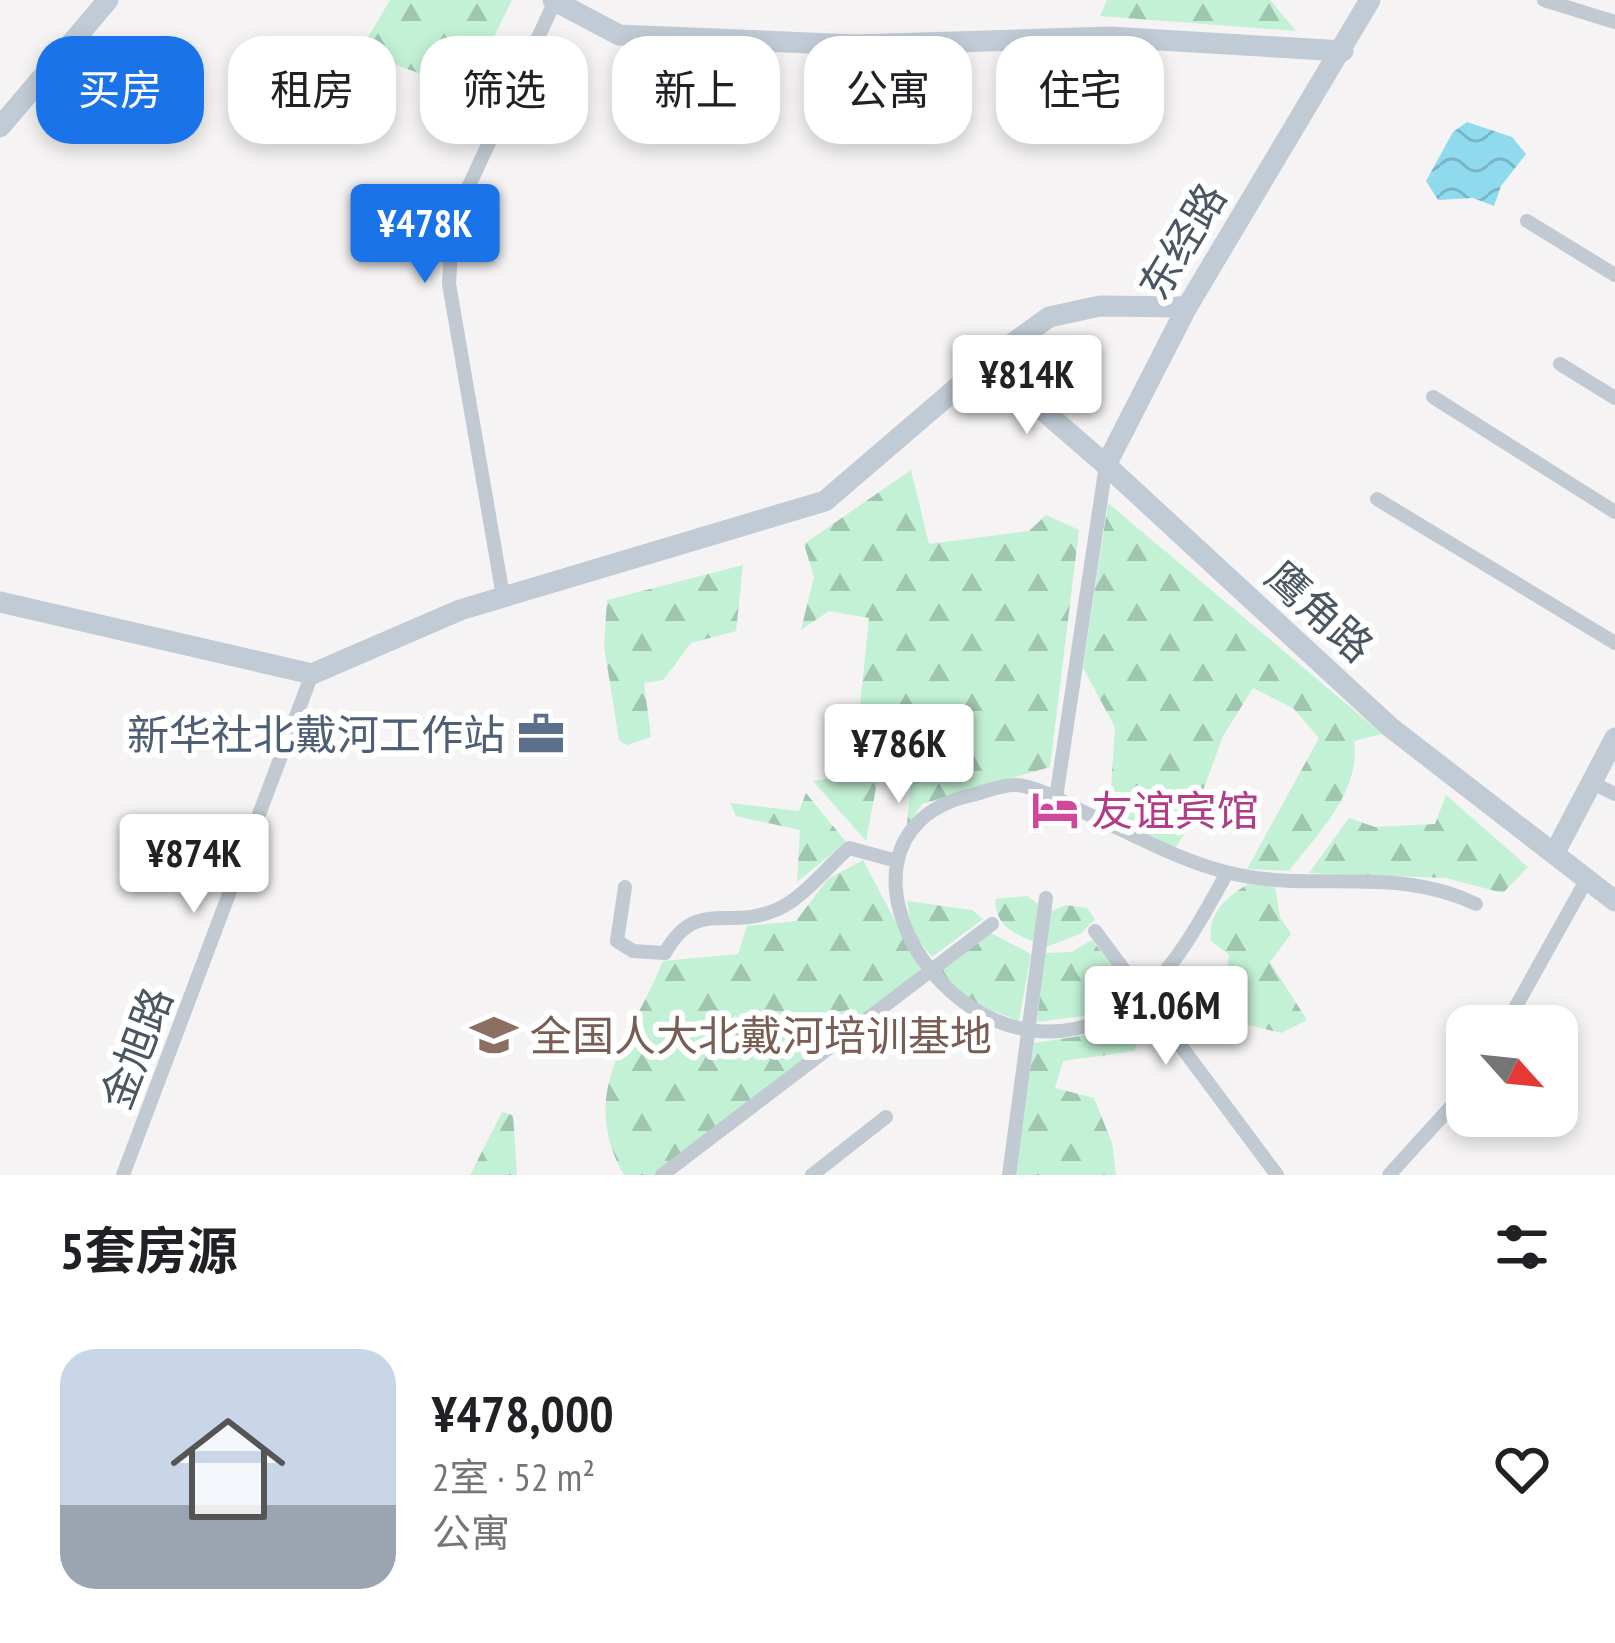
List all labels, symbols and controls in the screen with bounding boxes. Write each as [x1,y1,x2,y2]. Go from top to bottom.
chip: 买房 [36,36,204,144]
chip: 租房 [228,36,396,144]
chip: 筛选 [420,36,588,144]
chip: 新上 [612,36,780,144]
chip: 公寓 [804,36,972,144]
chip: 住宅 [996,36,1164,144]
street label: 东经路 [1126,173,1238,309]
pin: ¥478K [341,184,509,286]
text: ¥478K [378,197,472,248]
pin: ¥814K [943,335,1111,437]
text: ¥814K [980,348,1074,399]
street label: 鹰角路 [1255,548,1385,674]
pin: ¥786K [815,704,983,806]
place label: 新华社北戴河工作站 [127,707,505,762]
office icon: 新华社北戴河工作站 [516,709,566,759]
text: ¥786K [852,717,946,768]
place label: 友谊宾馆 [1091,783,1259,838]
hotel icon: 友谊宾馆 [1030,785,1080,835]
pin: ¥874K [110,814,278,916]
text: ¥874K [147,827,241,878]
pin: ¥1.06M [1068,966,1264,1068]
street label: 金旭路 [88,979,184,1117]
text: ¥1.06M [1112,979,1220,1030]
north arrow [1446,1005,1578,1137]
map controls [1446,1005,1578,1137]
place label: 全国人大北戴河培训基地 [530,1008,992,1063]
school or university icon: 全国人大北戴河培训基地 [469,1010,519,1060]
icon: filters [1489,1214,1555,1280]
text: 5套房源 [60,1217,237,1283]
text: ¥478,000 [432,1380,614,1446]
icon: home [156,1397,300,1541]
icon: heart [1489,1436,1555,1502]
text: 2室 · 52 m² [432,1451,595,1502]
text: 公寓 [432,1507,510,1558]

